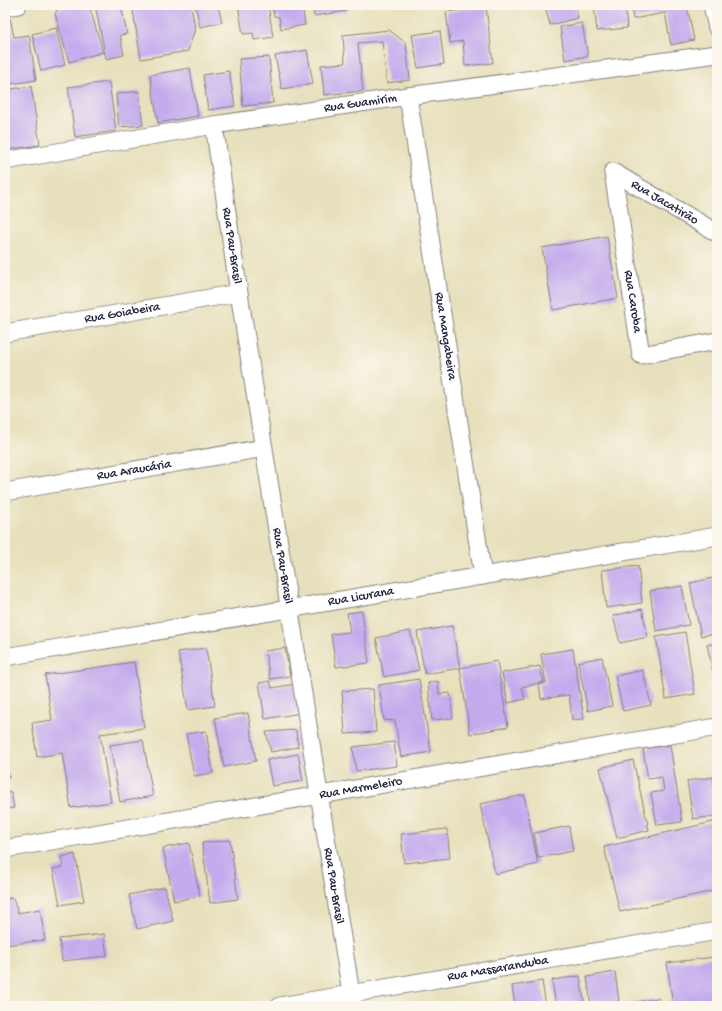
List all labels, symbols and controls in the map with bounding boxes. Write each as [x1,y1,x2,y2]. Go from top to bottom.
street label: Rua Guamirim [323,90,398,116]
street label: Rua Jacatirão [628,177,701,228]
street label: Rua Pau-Brasil [219,207,245,285]
street label: Rua Caroba [621,269,645,335]
street label: Rua Mangabeira [431,291,460,382]
street label: Rua Goiabeira [83,299,162,327]
street label: Rua Araucária [96,456,173,484]
street label: Rua Pau-Brasil [269,527,296,605]
street label: Rua Licurana [327,583,396,609]
street label: Rua Marmeleiro [318,774,404,803]
street label: Rua Pau-Brasil [320,847,347,925]
street label: Rua Massaranduba [446,952,550,985]

